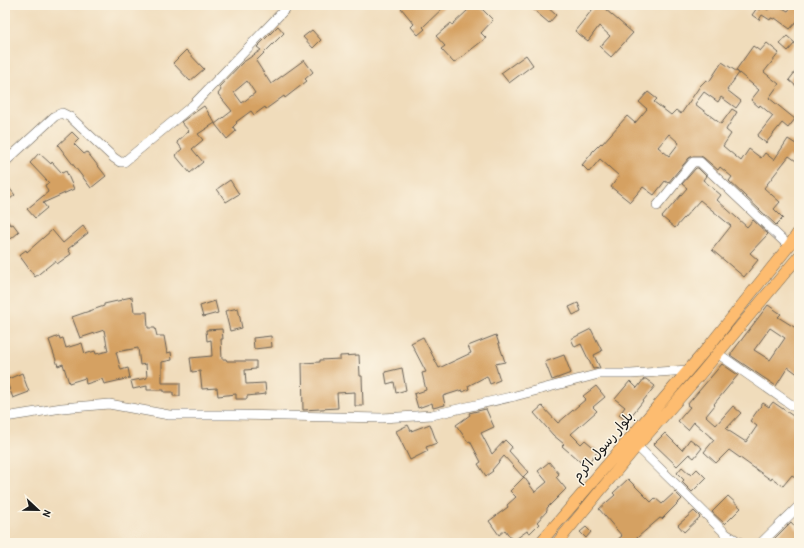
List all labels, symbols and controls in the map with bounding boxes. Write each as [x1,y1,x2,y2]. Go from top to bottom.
street label: بلوار رسول اکرم [567,407,639,487]
north arrow [18,490,58,530]
text: N [40,508,55,519]

